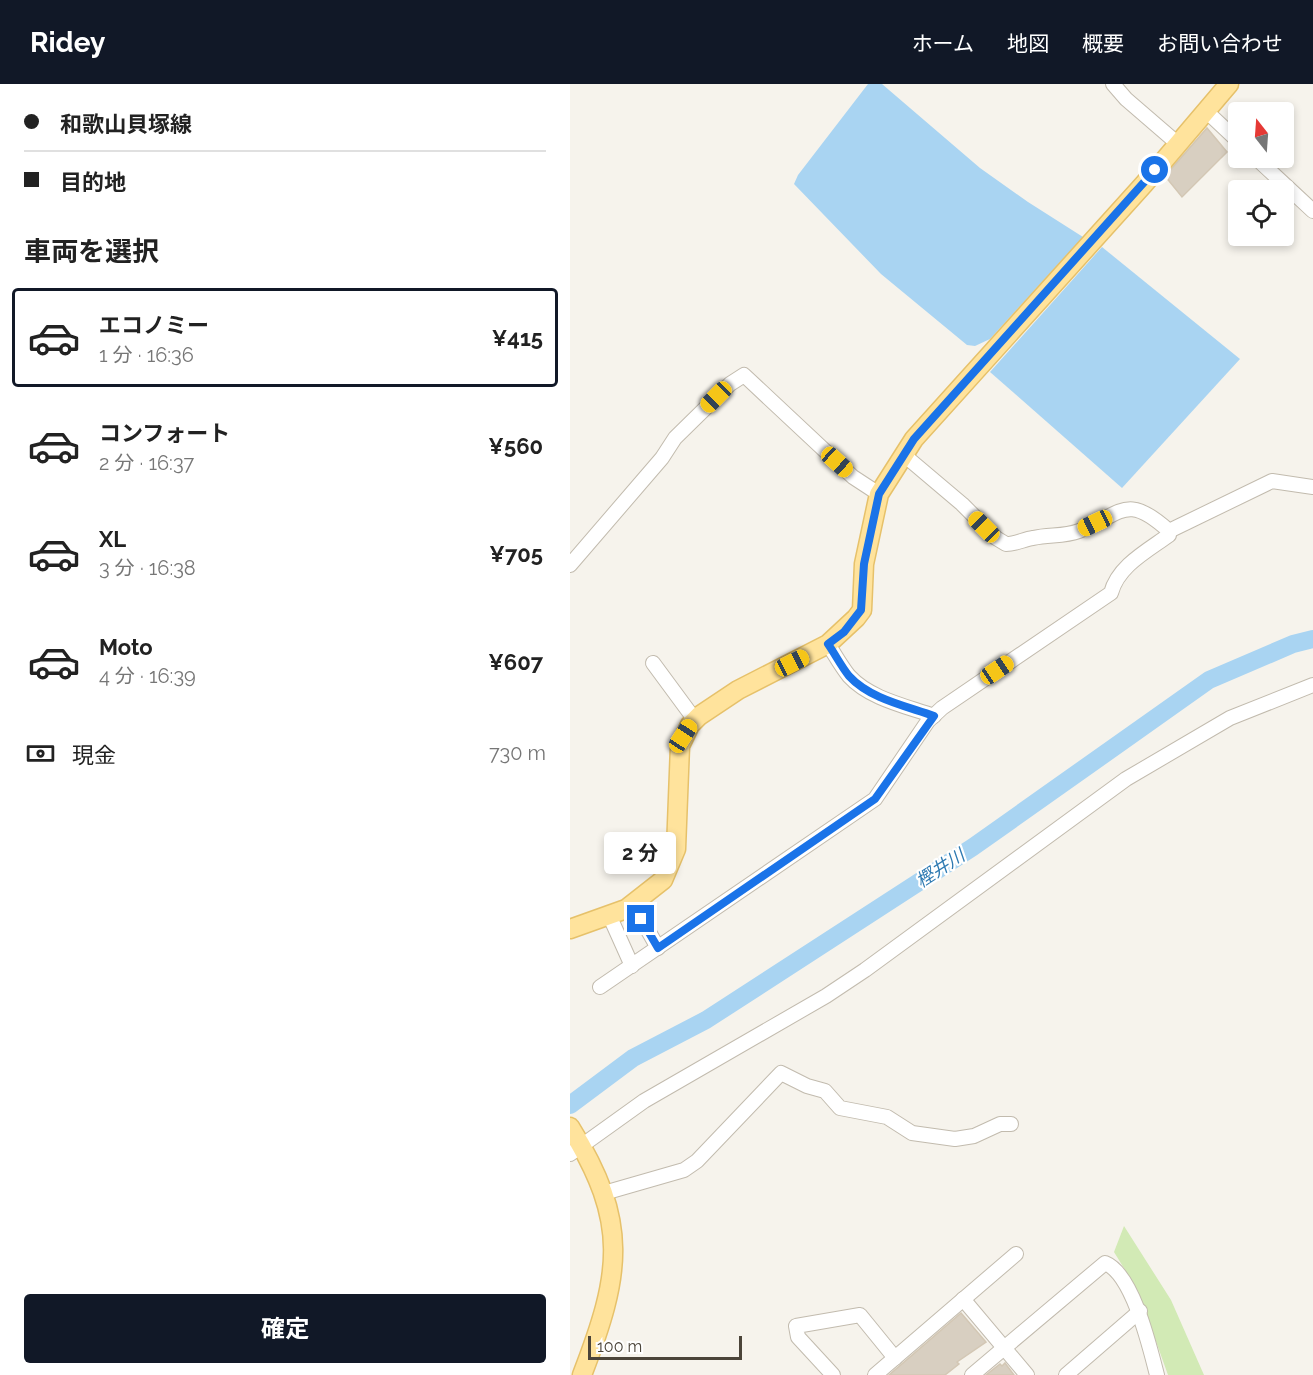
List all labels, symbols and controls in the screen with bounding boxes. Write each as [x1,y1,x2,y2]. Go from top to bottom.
text: Ridey [30,26,105,59]
text: ホーム [912,31,974,56]
text: 地図 [1007,31,1049,56]
text: 概要 [1082,31,1124,56]
text: お問い合わせ [1157,31,1283,56]
north arrow [1228,102,1294,168]
map controls [1228,102,1294,246]
text: 和歌山貝塚線 [60,111,192,137]
route start [1141,156,1168,183]
text: 目的地 [60,169,126,195]
button: locate [1228,180,1294,246]
text: 車両を選択 [24,236,159,267]
icon: car [27,311,81,365]
text: エコノミー [99,312,209,338]
text: ¥415 [492,325,543,351]
text: 1 分 · 16:36 [99,343,194,367]
car [697,378,735,416]
icon: car [27,419,81,473]
text: コンフォート [99,420,230,446]
text: ¥560 [488,433,543,459]
car [818,443,856,481]
text: 2 分 · 16:37 [99,451,194,475]
car [1075,507,1115,539]
car [965,508,1003,546]
text: XL [99,526,126,552]
icon: car [27,527,81,581]
text: ¥705 [489,541,543,567]
text: 3 分 · 16:38 [99,556,196,580]
text: Moto [99,634,153,660]
icon: car [27,635,81,689]
car [772,647,812,679]
text: ¥607 [488,649,543,675]
car [977,652,1017,688]
text: 4 分 · 16:39 [99,664,196,688]
car [666,716,700,756]
icon: cash [24,737,57,770]
text: 730 m [489,741,546,765]
text: 現金 [72,742,116,768]
callout: 2 分 [605,832,677,874]
text: 2 分 [622,841,658,865]
water label: 樫井川 [912,843,970,892]
route end [627,905,654,932]
button: 確定 [24,1294,546,1363]
scale bar [588,1333,742,1360]
text: 100 m [597,1337,642,1356]

